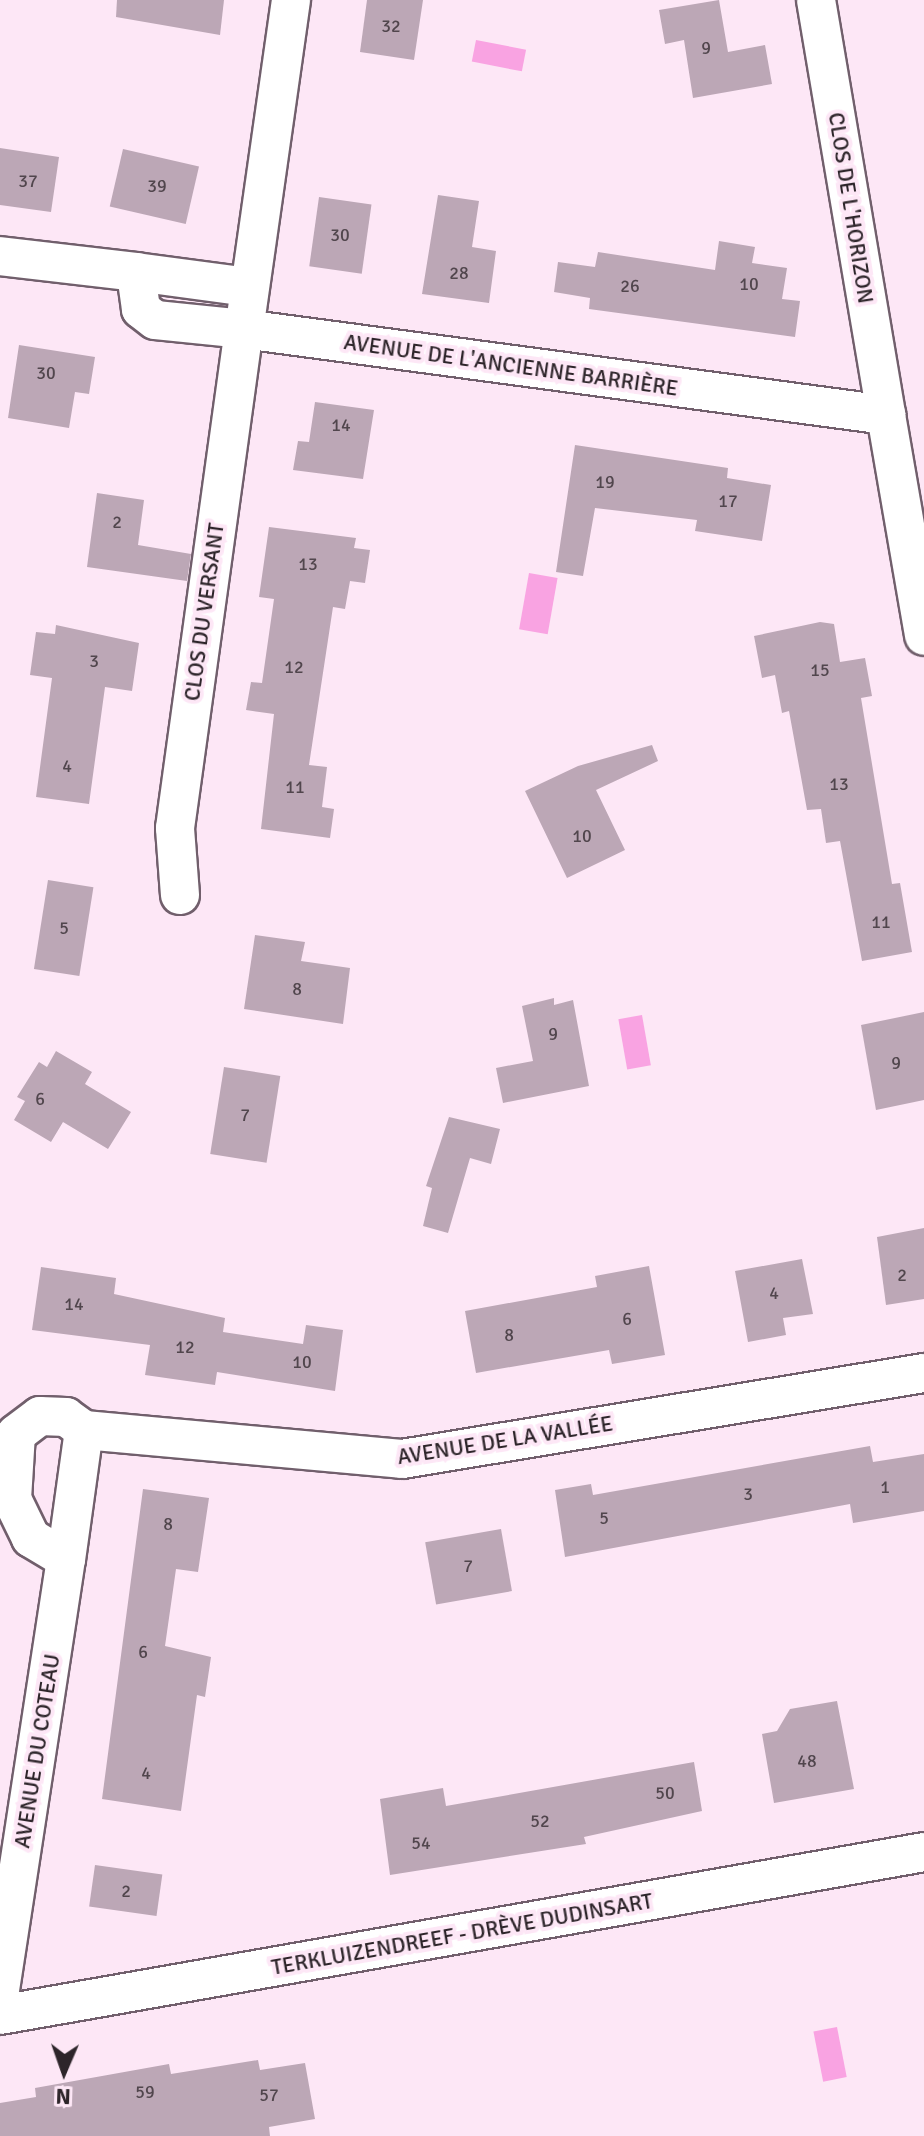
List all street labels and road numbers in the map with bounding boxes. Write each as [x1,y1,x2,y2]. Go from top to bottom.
street label: CLOS DE L'HORIZON [823,110,879,306]
street label: AVENUE DE L'ANCIENNE BARRIÈRE [342,328,680,402]
street label: CLOS DU VERSANT [178,521,230,703]
street label: AVENUE DE LA VALLÉE [395,1410,615,1470]
street label: AVENUE DU COTEAU [9,1652,65,1850]
street label: TERKLUIZENDREEF - DRÈVE DUDINSART [269,1887,655,1981]

